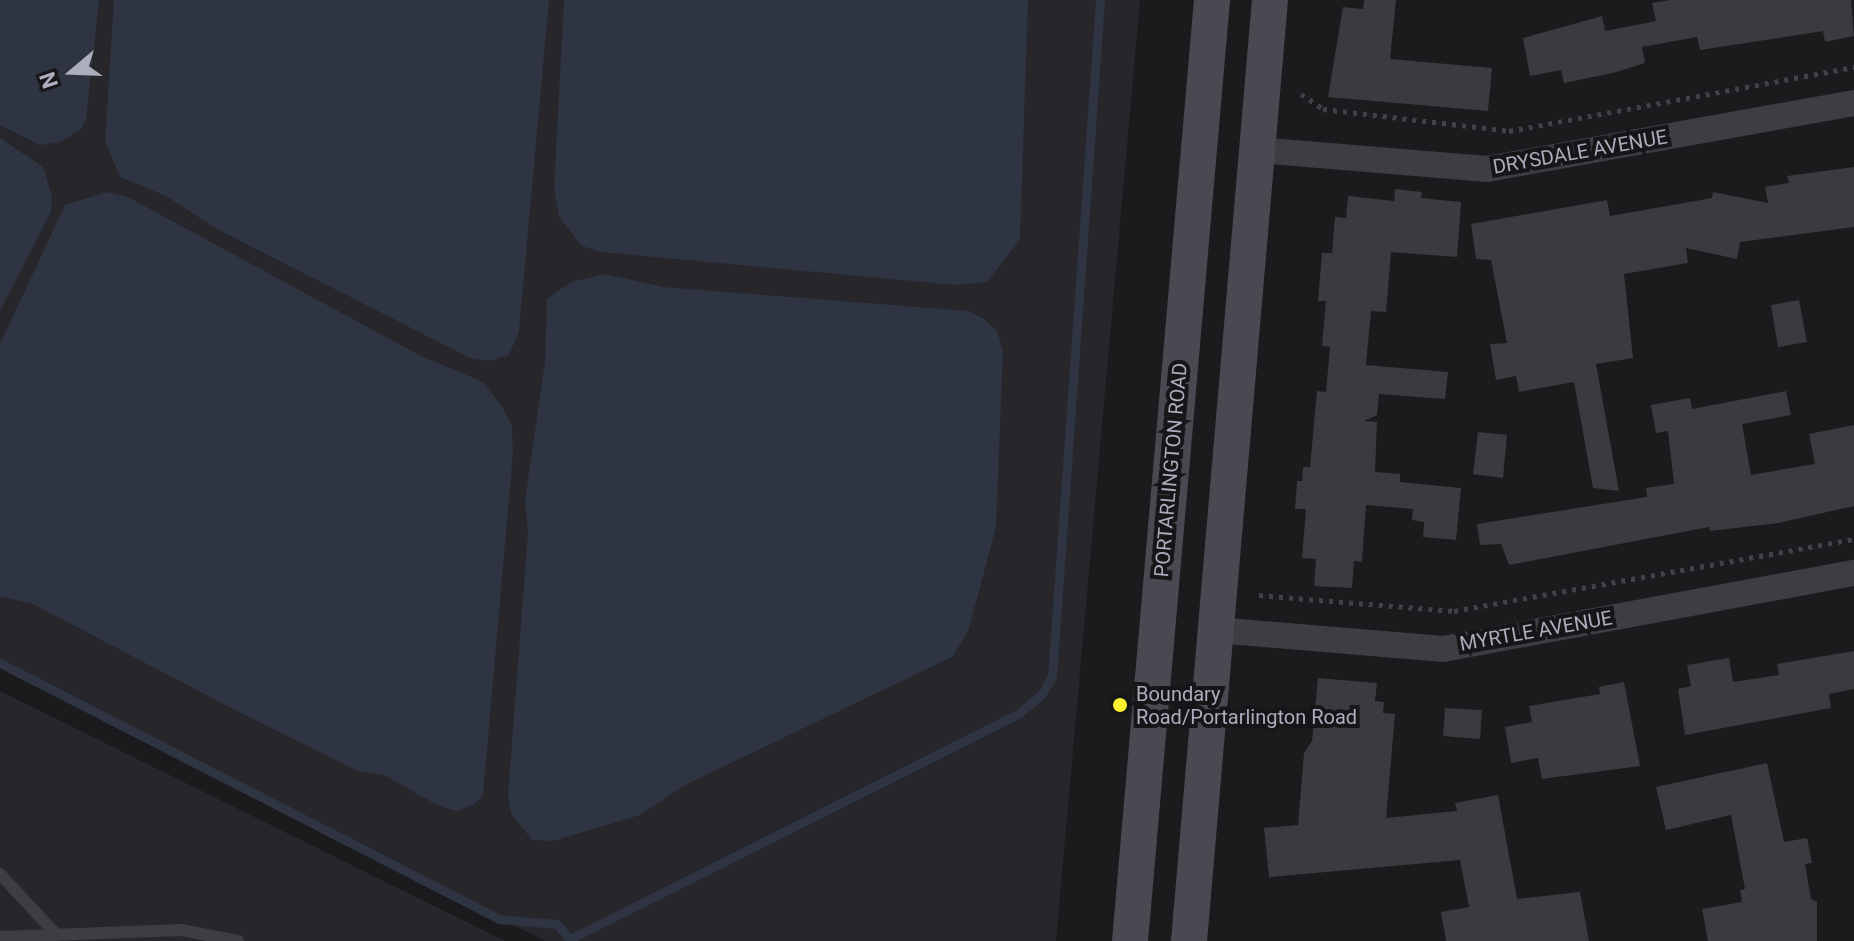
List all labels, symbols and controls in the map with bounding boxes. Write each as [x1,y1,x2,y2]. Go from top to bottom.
north arrow [32,32,112,112]
text: N [34,69,63,91]
street label: DRYSDALE AVENUE [1491,125,1669,179]
street label: PORTARLINGTON ROAD [1150,362,1192,578]
street label: MYRTLE AVENUE [1458,606,1614,656]
place label: Boundary Road/Portarlington Road [1136,682,1357,729]
marker: Boundary Road/Portarlington Road [1111,696,1129,714]

